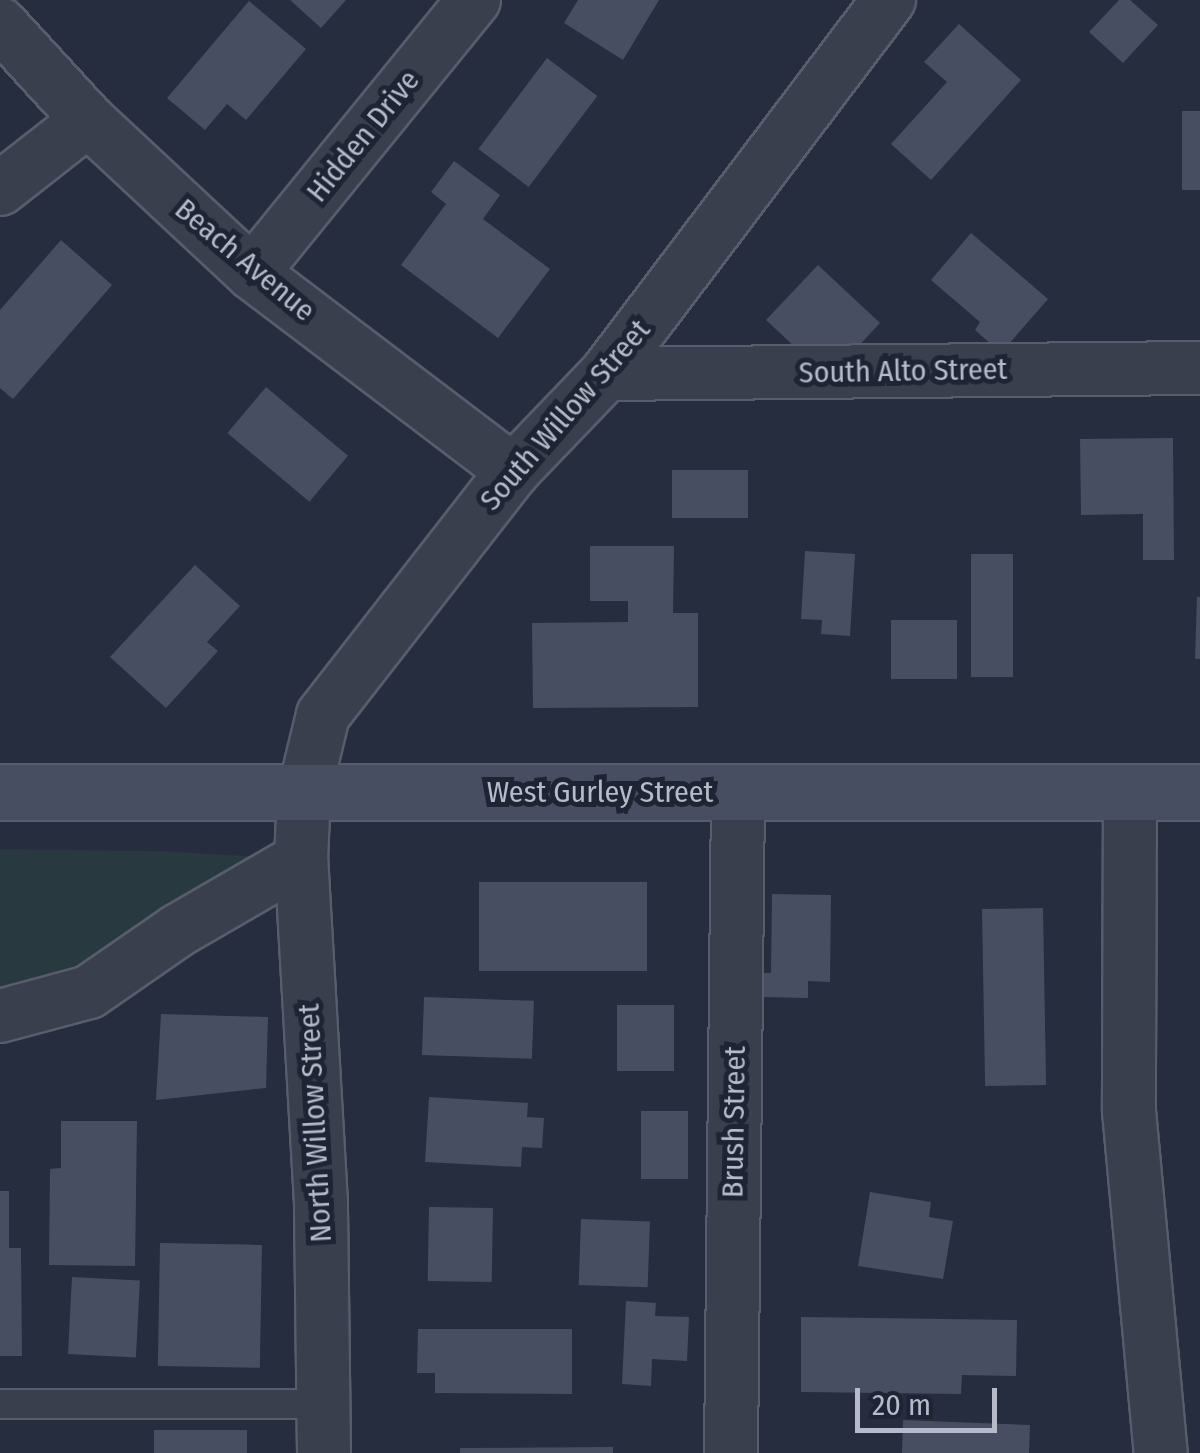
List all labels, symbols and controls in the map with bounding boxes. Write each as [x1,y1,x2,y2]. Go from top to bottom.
street label: Hidden Drive [299,63,427,209]
street label: Beach Avenue [168,191,322,329]
street label: South Willow Street [472,312,658,518]
street label: South Alto Street [798,351,1008,391]
street label: West Gurley Street [487,774,713,810]
street label: North Willow Street [291,1003,339,1243]
street label: Brush Street [715,1046,753,1198]
scale bar [860,1368,1002,1430]
text: 20 m [872,1387,931,1423]

